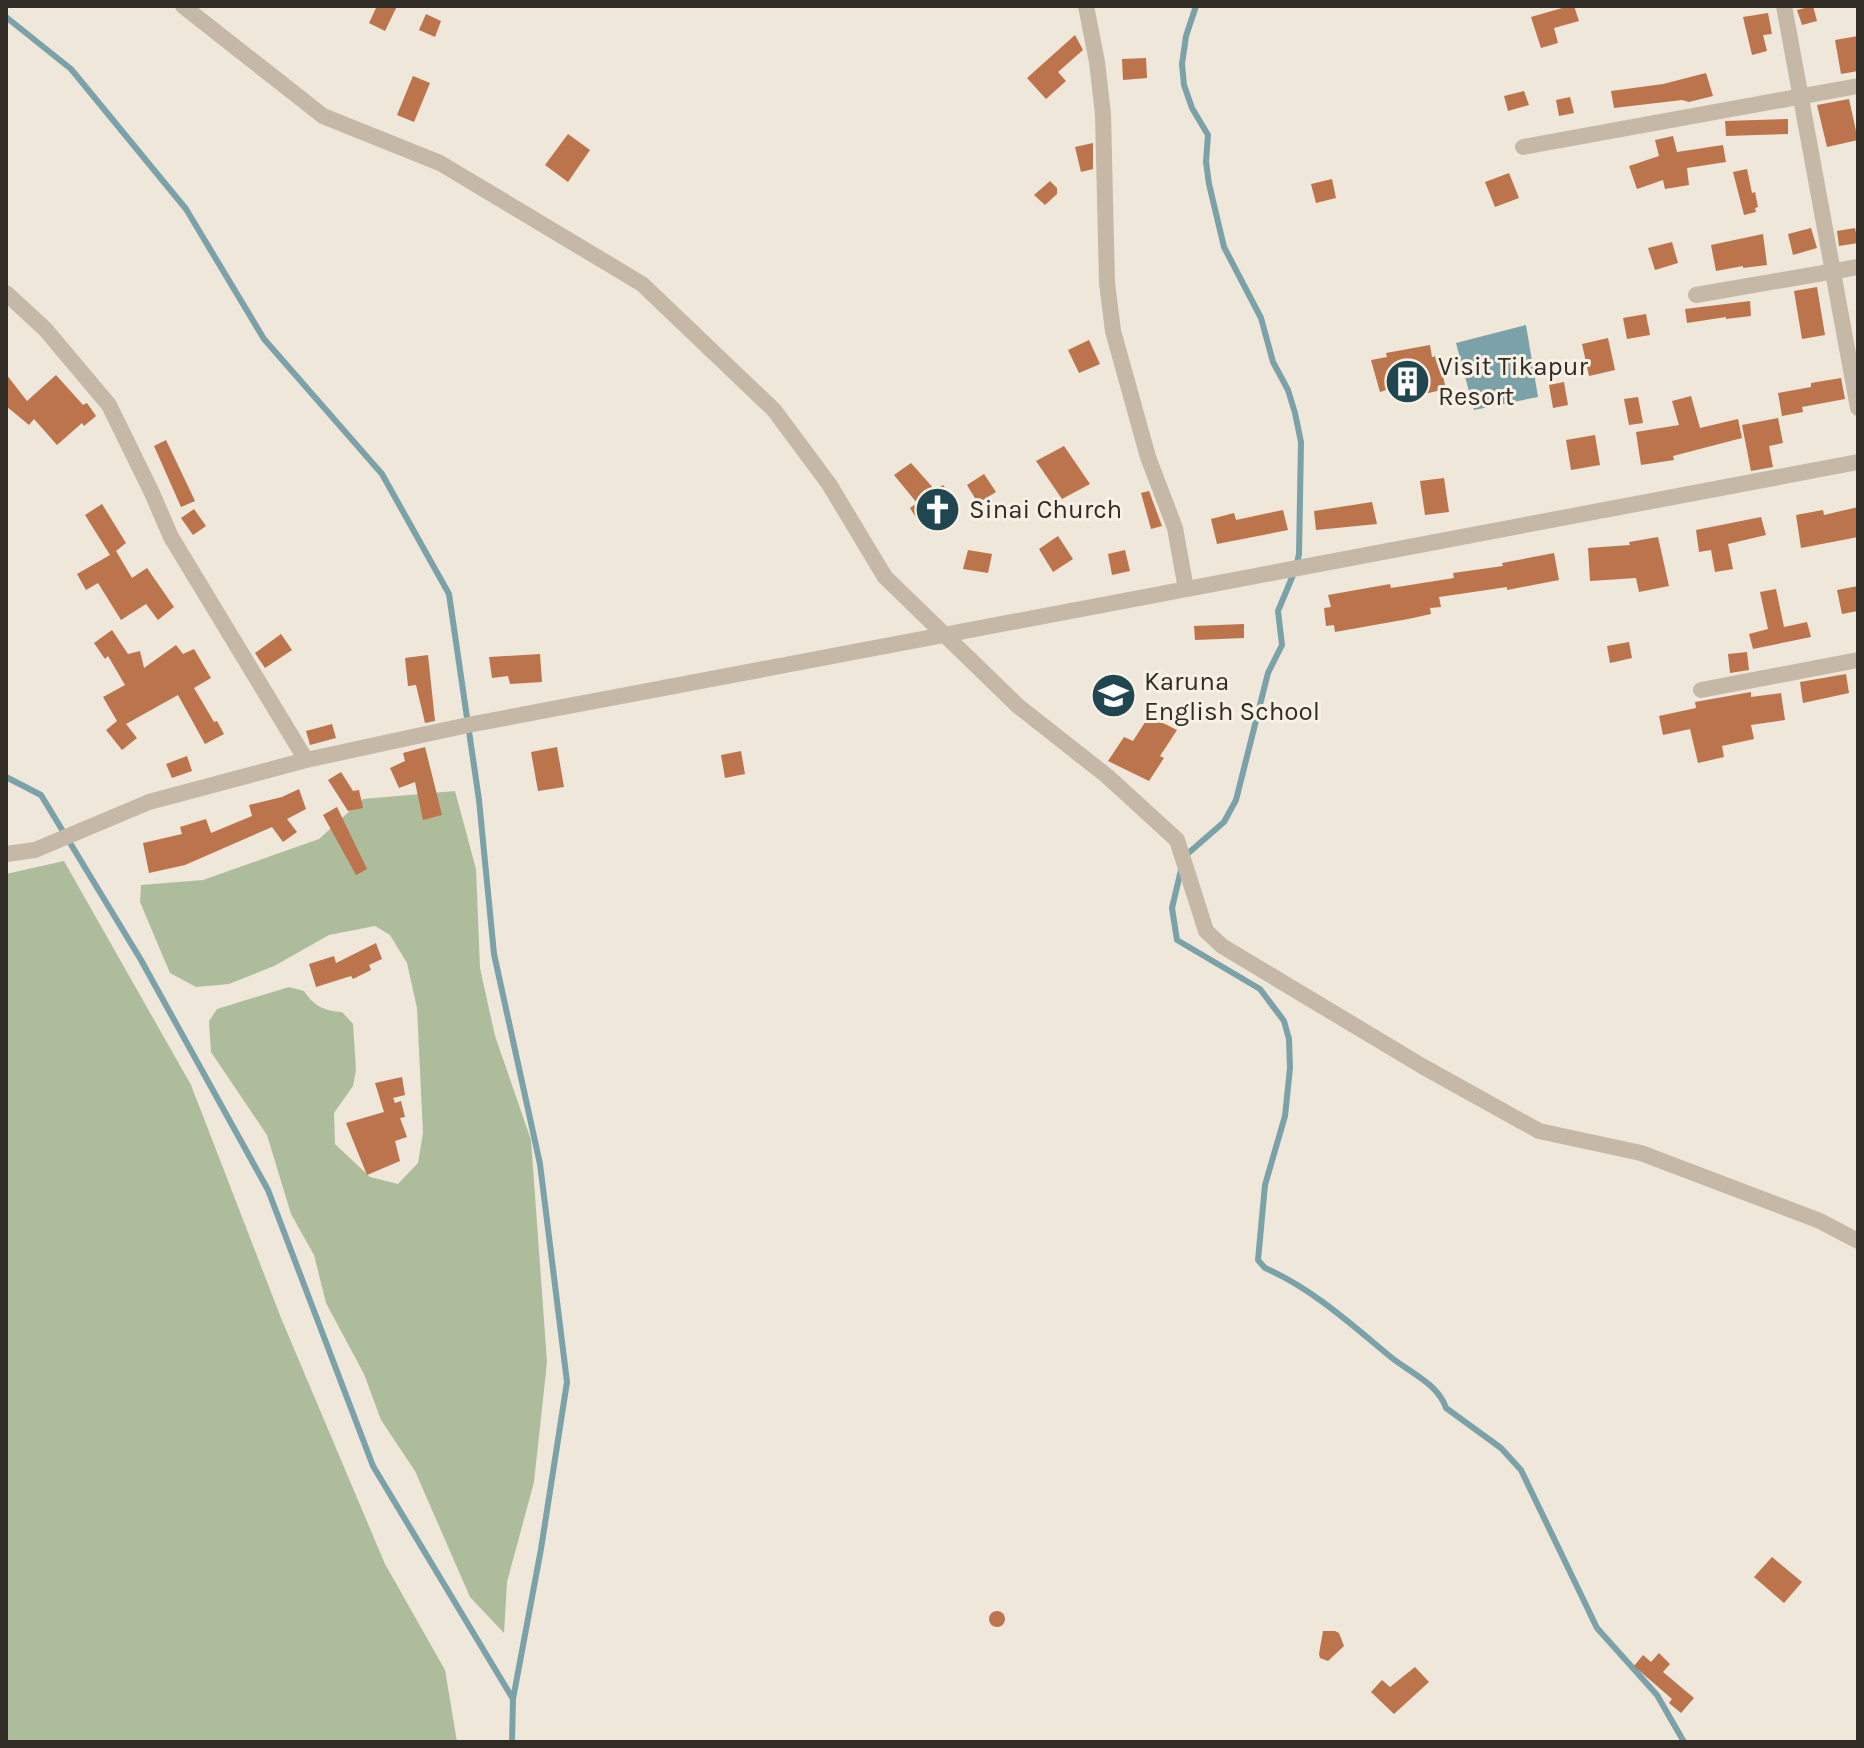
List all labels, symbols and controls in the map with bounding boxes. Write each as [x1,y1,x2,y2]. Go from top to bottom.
place label: Visit Tikapur Resort [1438,351,1588,412]
building icon: Visit Tikapur Resort [1383,357,1431,405]
church icon: Sinai Church [914,485,962,533]
place label: Sinai Church [969,494,1122,525]
place label: Karuna English School [1144,666,1320,727]
school or university icon: Karuna English School [1089,672,1137,720]

